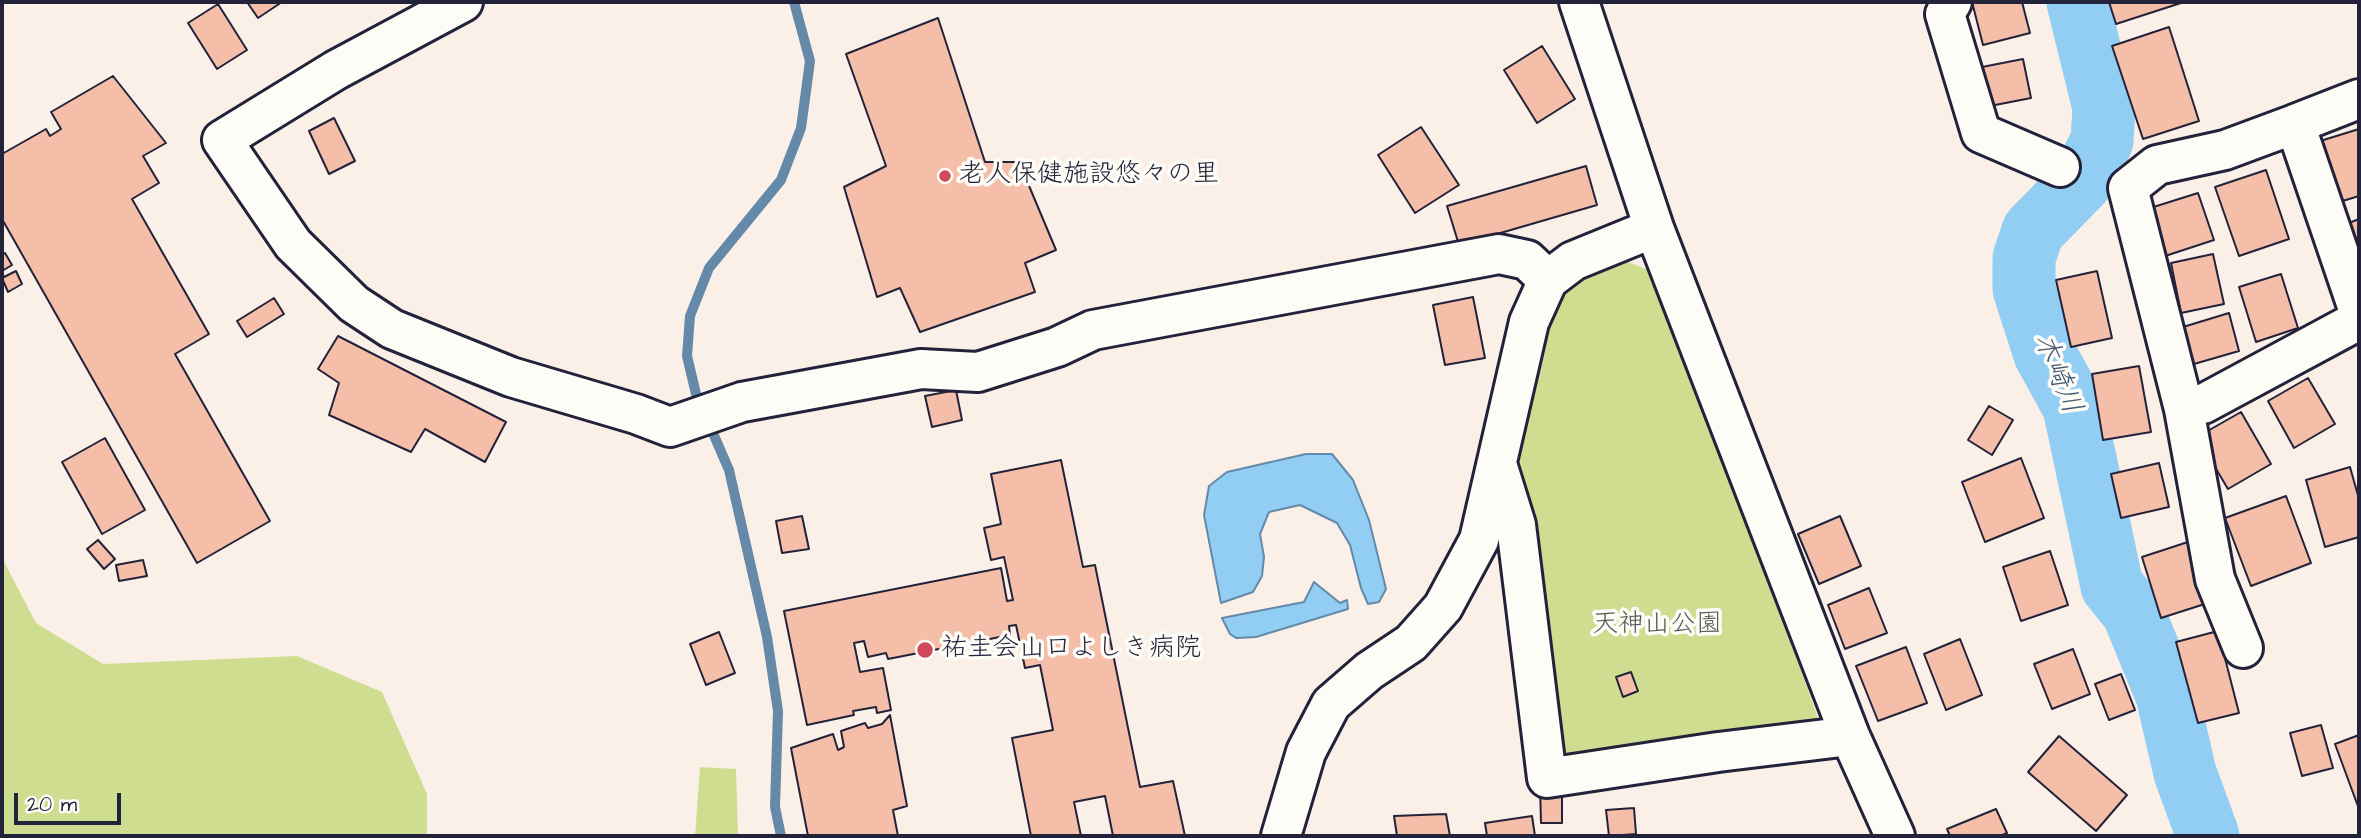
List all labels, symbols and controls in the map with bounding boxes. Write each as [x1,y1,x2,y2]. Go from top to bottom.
place label: 老人保健施設悠々の里 [959,160,1219,192]
marker: 老人保健施設悠々の里 [937,168,953,184]
water label: 木崎川 [2025,329,2087,419]
park label: 天神山公園 [1592,610,1722,642]
place label: 祐圭会山口よしき病院 [941,634,1201,666]
marker: 祐圭会山口よしき病院 [915,640,935,660]
scale bar [18,778,124,822]
text: 20 m [27,790,77,819]

